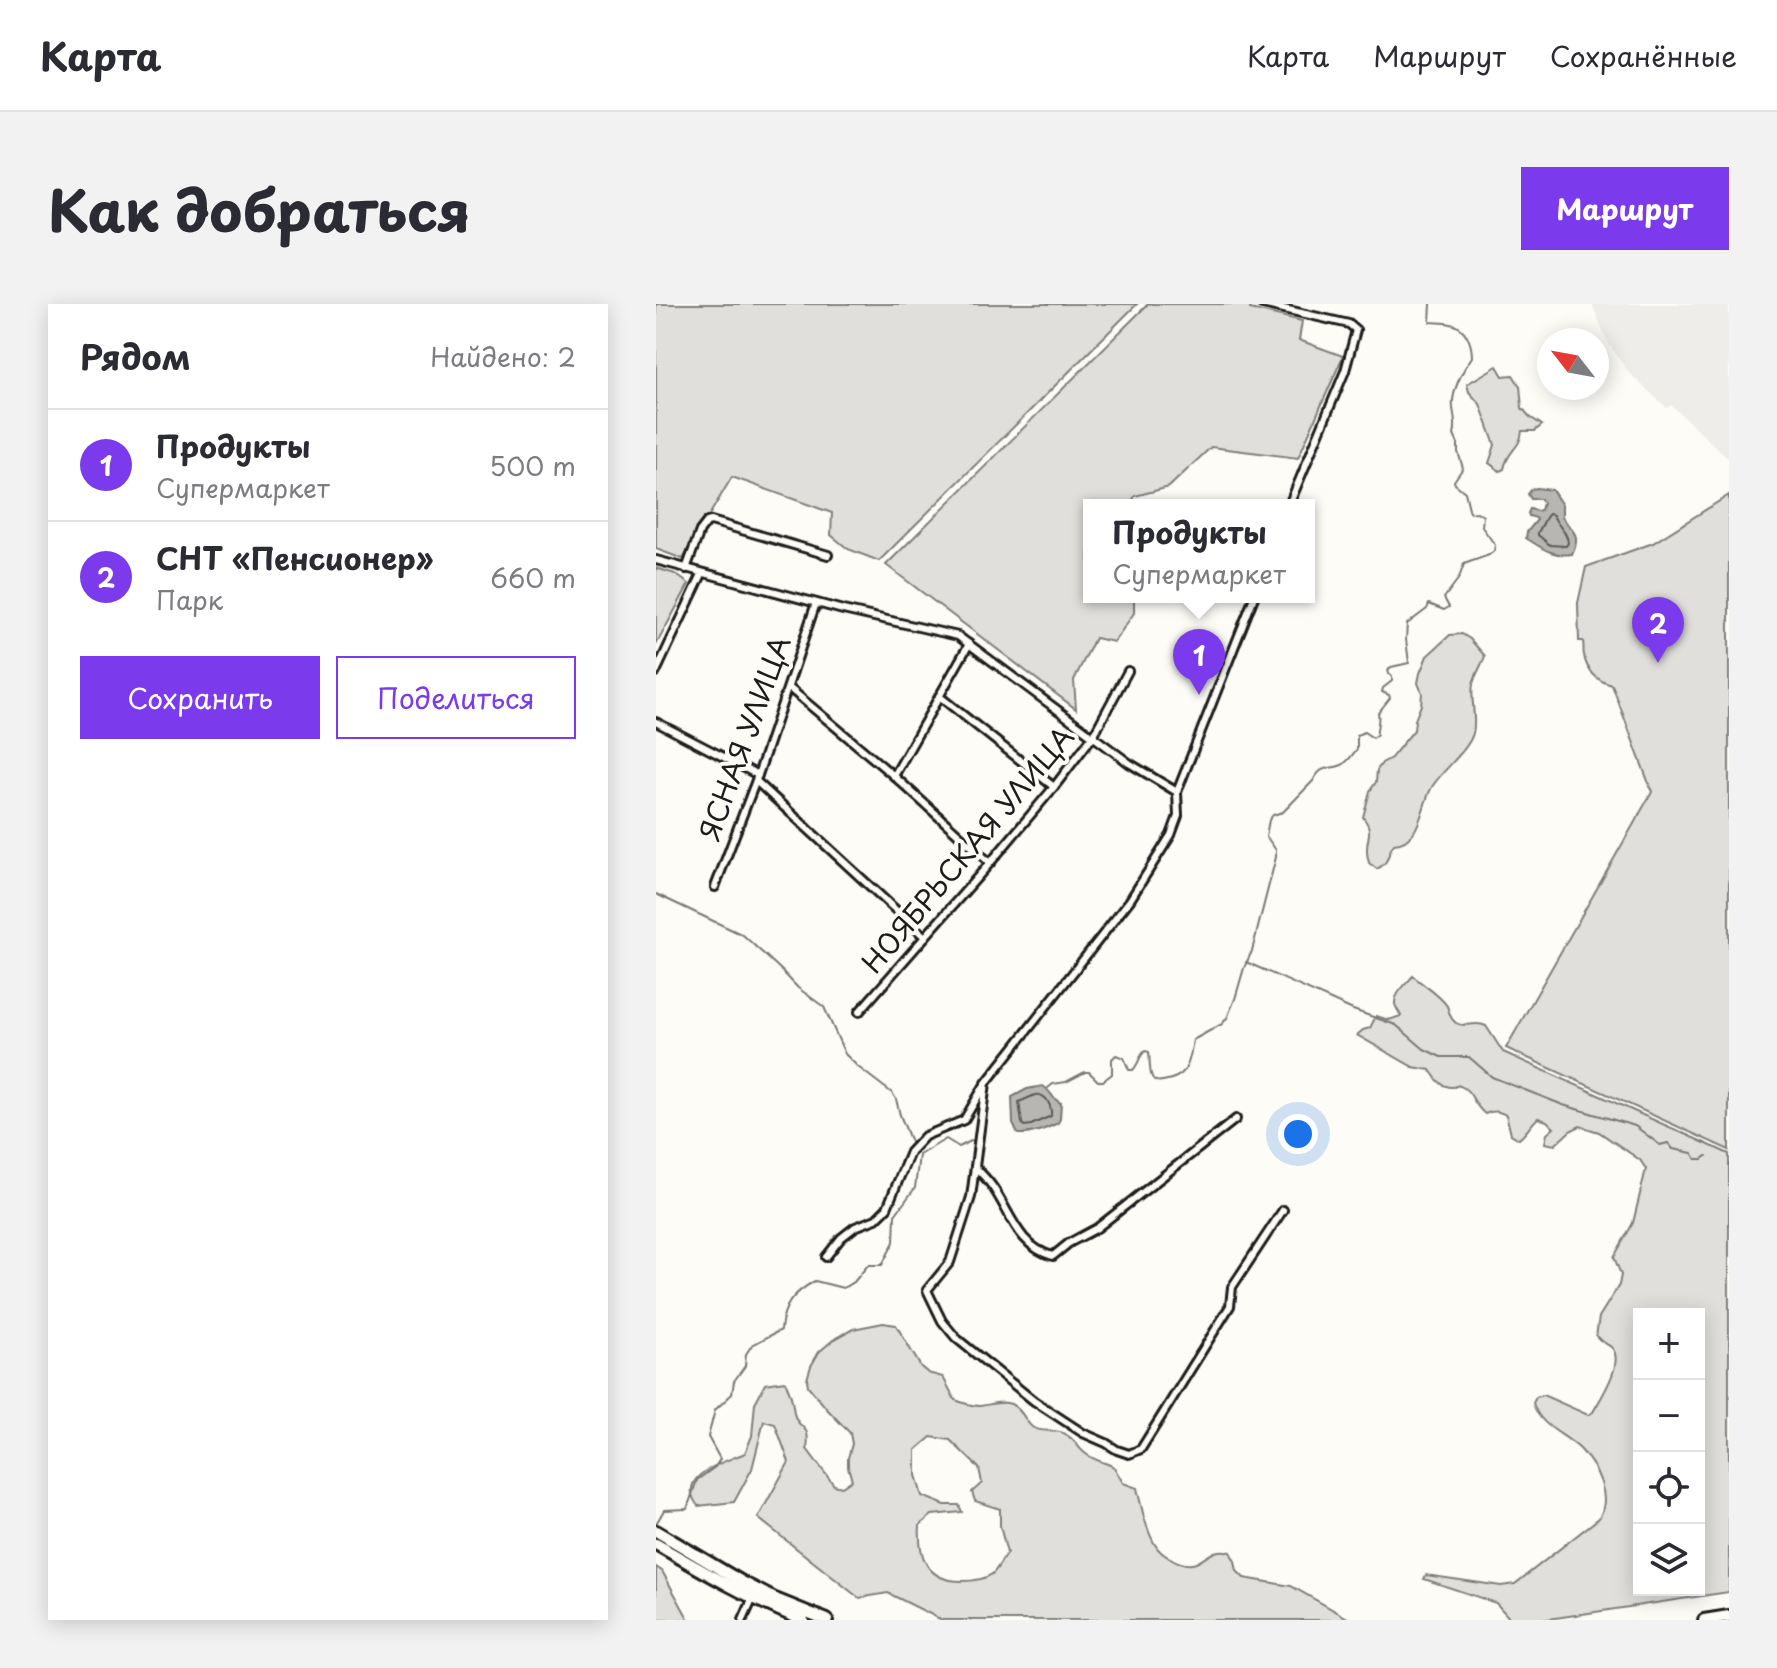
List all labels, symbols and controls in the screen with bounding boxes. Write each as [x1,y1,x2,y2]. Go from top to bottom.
text: Карта [40,27,162,84]
text: Карта [1247,34,1329,77]
text: Маршрут [1373,34,1506,77]
text: Сохранённые [1550,34,1737,77]
text: Как добраться [48,166,471,251]
button: Маршрут [1521,167,1729,250]
north arrow [1537,328,1609,400]
text: Рядом [80,330,191,382]
text: Найдено: 2 [430,337,576,376]
text: Продукты [156,423,310,468]
text: 1 [100,446,112,485]
text: 500 m [489,446,576,485]
text: Супермаркет [156,468,330,507]
popup [1083,499,1315,603]
text: Продукты [1112,509,1267,554]
text: СНТ «Пенсионер» [156,535,433,580]
text: Супермаркет [1112,554,1286,593]
text: 2 [97,558,115,597]
text: 660 m [490,558,576,597]
text: Парк [156,580,223,619]
pin: 2 [1632,597,1684,663]
street label: ЯСНАЯ УЛИЦА [687,629,800,846]
pin: 1 [1173,629,1225,695]
button: Сохранить [80,656,320,739]
button: Поделиться [336,656,576,739]
street label: НОЯБРЬСКАЯ УЛИЦА [850,716,1083,982]
your location [1278,1114,1318,1154]
map controls [1633,1308,1705,1596]
button: + [1633,1308,1705,1380]
button: − [1633,1380,1705,1452]
button: locate [1633,1452,1705,1524]
button: layers [1633,1524,1705,1596]

